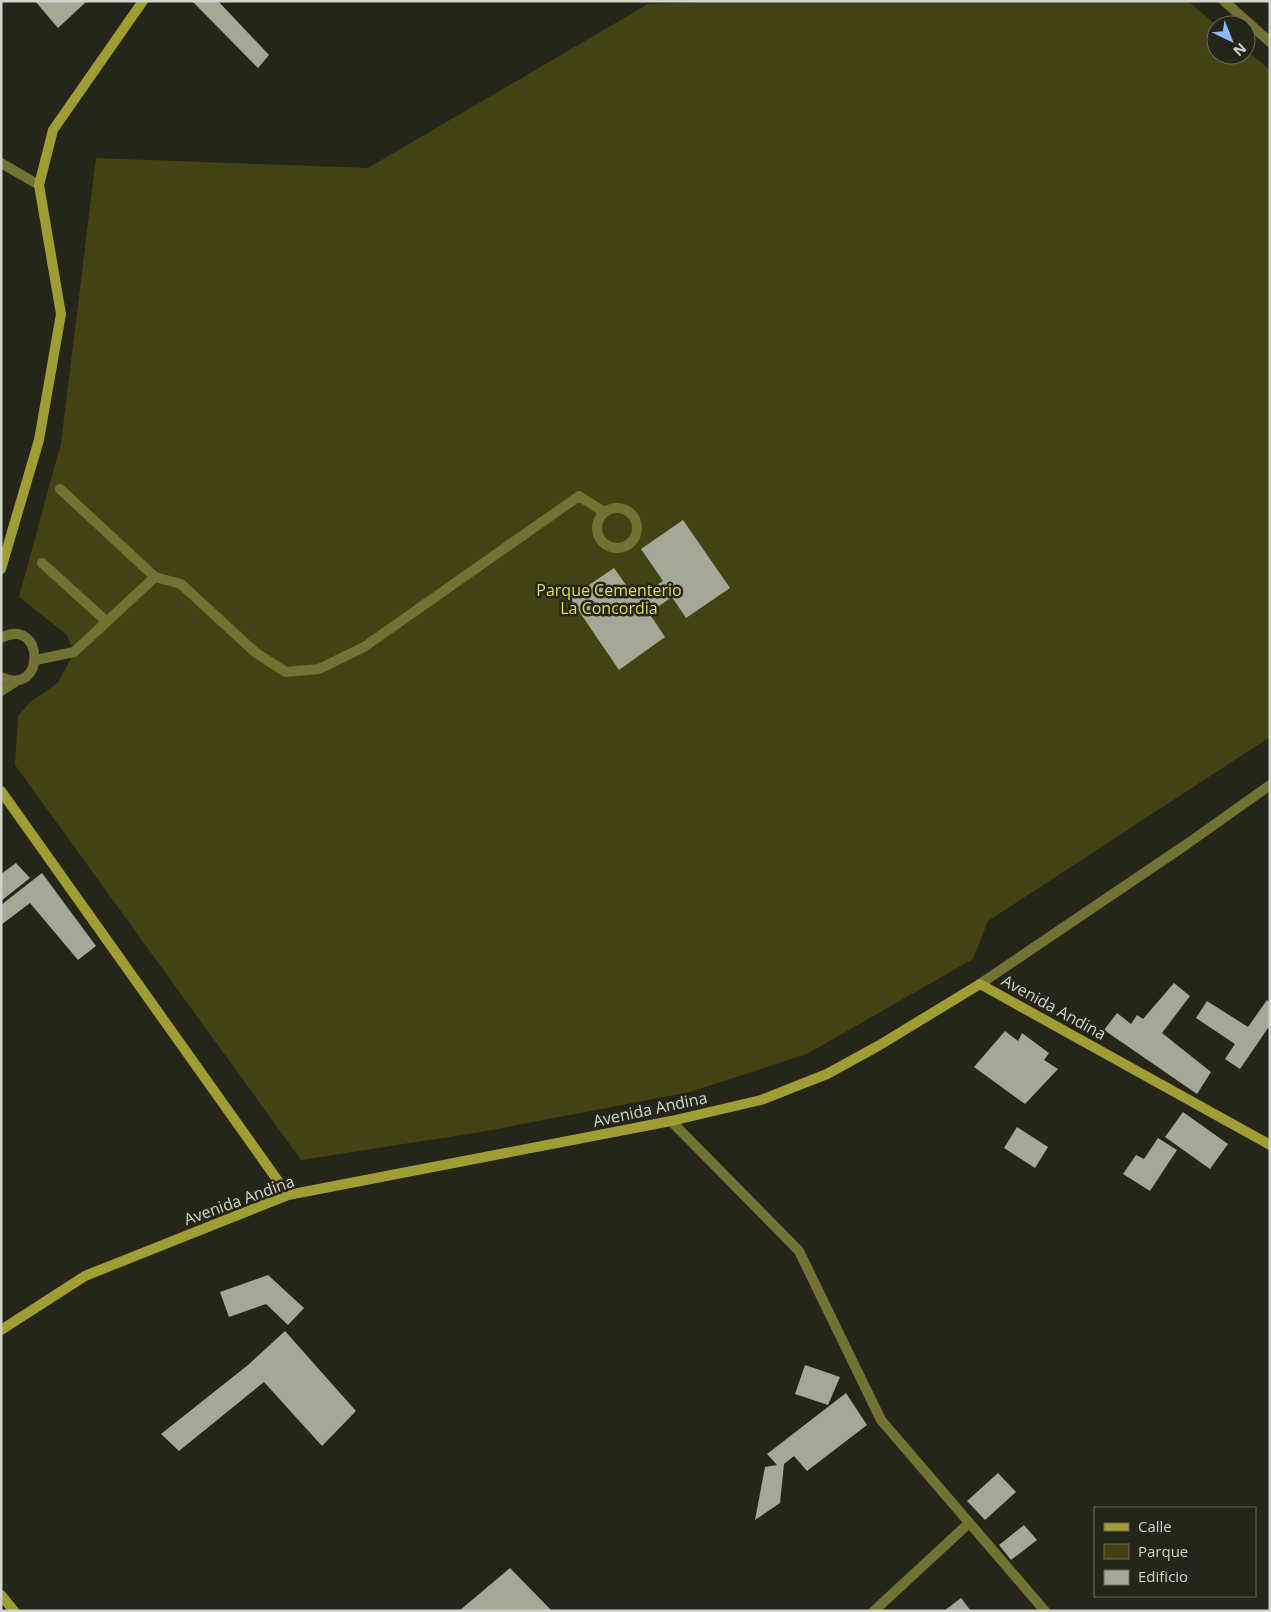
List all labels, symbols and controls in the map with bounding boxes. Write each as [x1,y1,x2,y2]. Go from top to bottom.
north arrow [1206,15,1256,65]
text: N [1230,39,1251,61]
park label: Parque Cementerio La Concordia [536,579,682,619]
street label: Avenida Andina [998,969,1110,1045]
street label: Avenida Andina [591,1086,709,1132]
street label: Avenida Andina [181,1170,297,1230]
legend [1094,1507,1256,1597]
text: Calle [1138,1516,1172,1536]
text: Parque [1138,1541,1188,1561]
text: Edificio [1138,1566,1188,1586]

